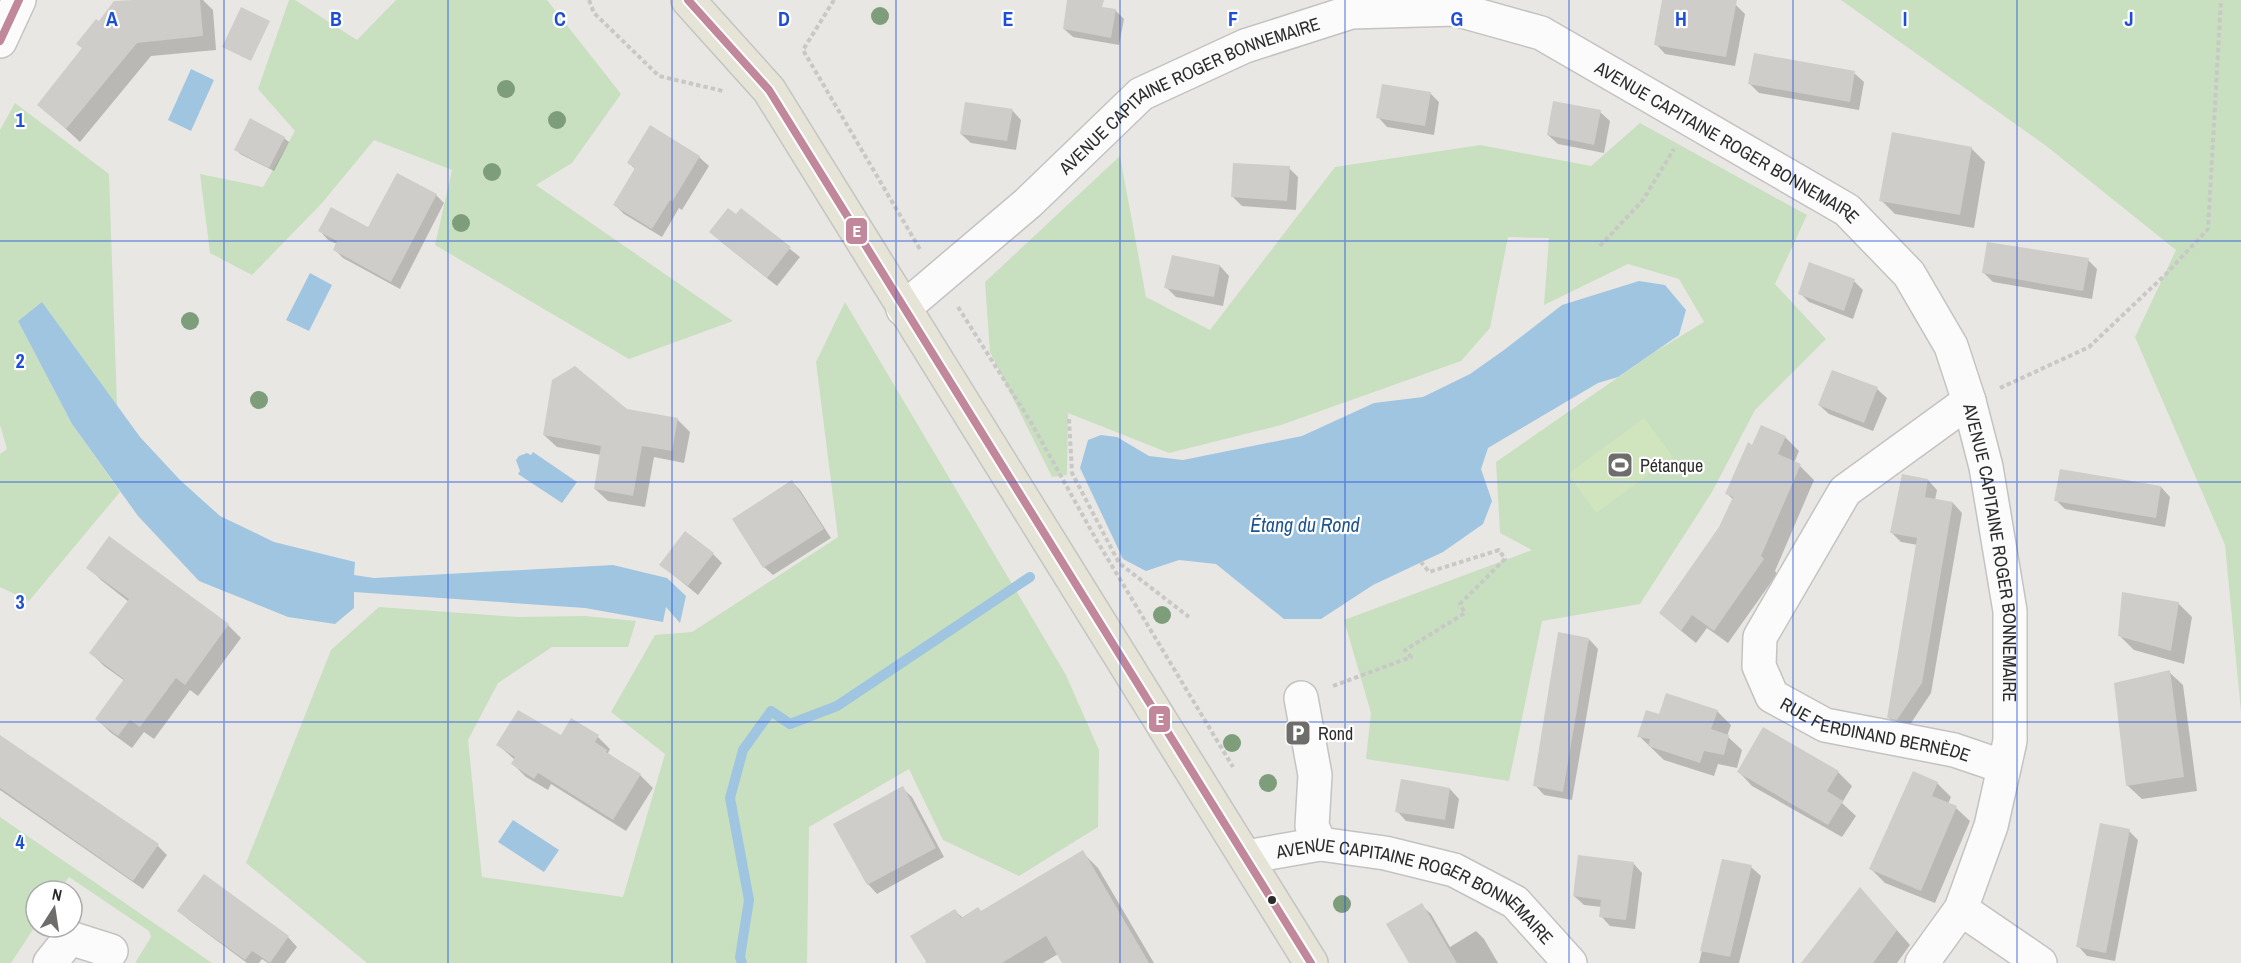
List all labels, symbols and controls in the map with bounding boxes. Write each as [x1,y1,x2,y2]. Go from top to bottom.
text: A [106,5,118,32]
text: B [330,5,342,32]
text: C [554,5,566,32]
text: D [778,5,790,32]
text: E [1003,5,1014,32]
text: F [1228,5,1238,32]
text: G [1451,5,1463,32]
text: H [1675,5,1687,32]
text: I [1903,5,1907,32]
text: J [2124,5,2134,32]
street label: AVENUE CAPITAINE ROGER BONNEMAIRE [1052,10,1323,180]
street label: AVENUE CAPITAINE ROGER BONNEMAIRE [1590,54,1865,228]
text: 1 [15,106,25,133]
line badge: E [845,217,868,245]
text: E [853,220,862,242]
text: 2 [15,347,25,374]
street label: AVENUE CAPITAINE ROGER BONNEMAIRE [1957,400,2023,702]
sports icon: Pétanque [1605,450,1635,480]
place label: Pétanque [1640,453,1703,478]
water label: Étang du Rond [1250,511,1361,538]
text: 3 [15,588,25,615]
street label: RUE FERDINAND BERNÈDE [1776,691,1974,767]
line badge: E [1148,705,1171,733]
text: E [1156,708,1165,730]
parking icon: Rond [1283,718,1313,748]
place label: Rond [1318,721,1353,746]
text: 4 [15,828,25,855]
street label: AVENUE CAPITAINE ROGER BONNEMAIRE [1273,831,1559,949]
north arrow [24,879,84,939]
text: N [50,883,64,906]
unlabelled marker [1266,894,1278,906]

